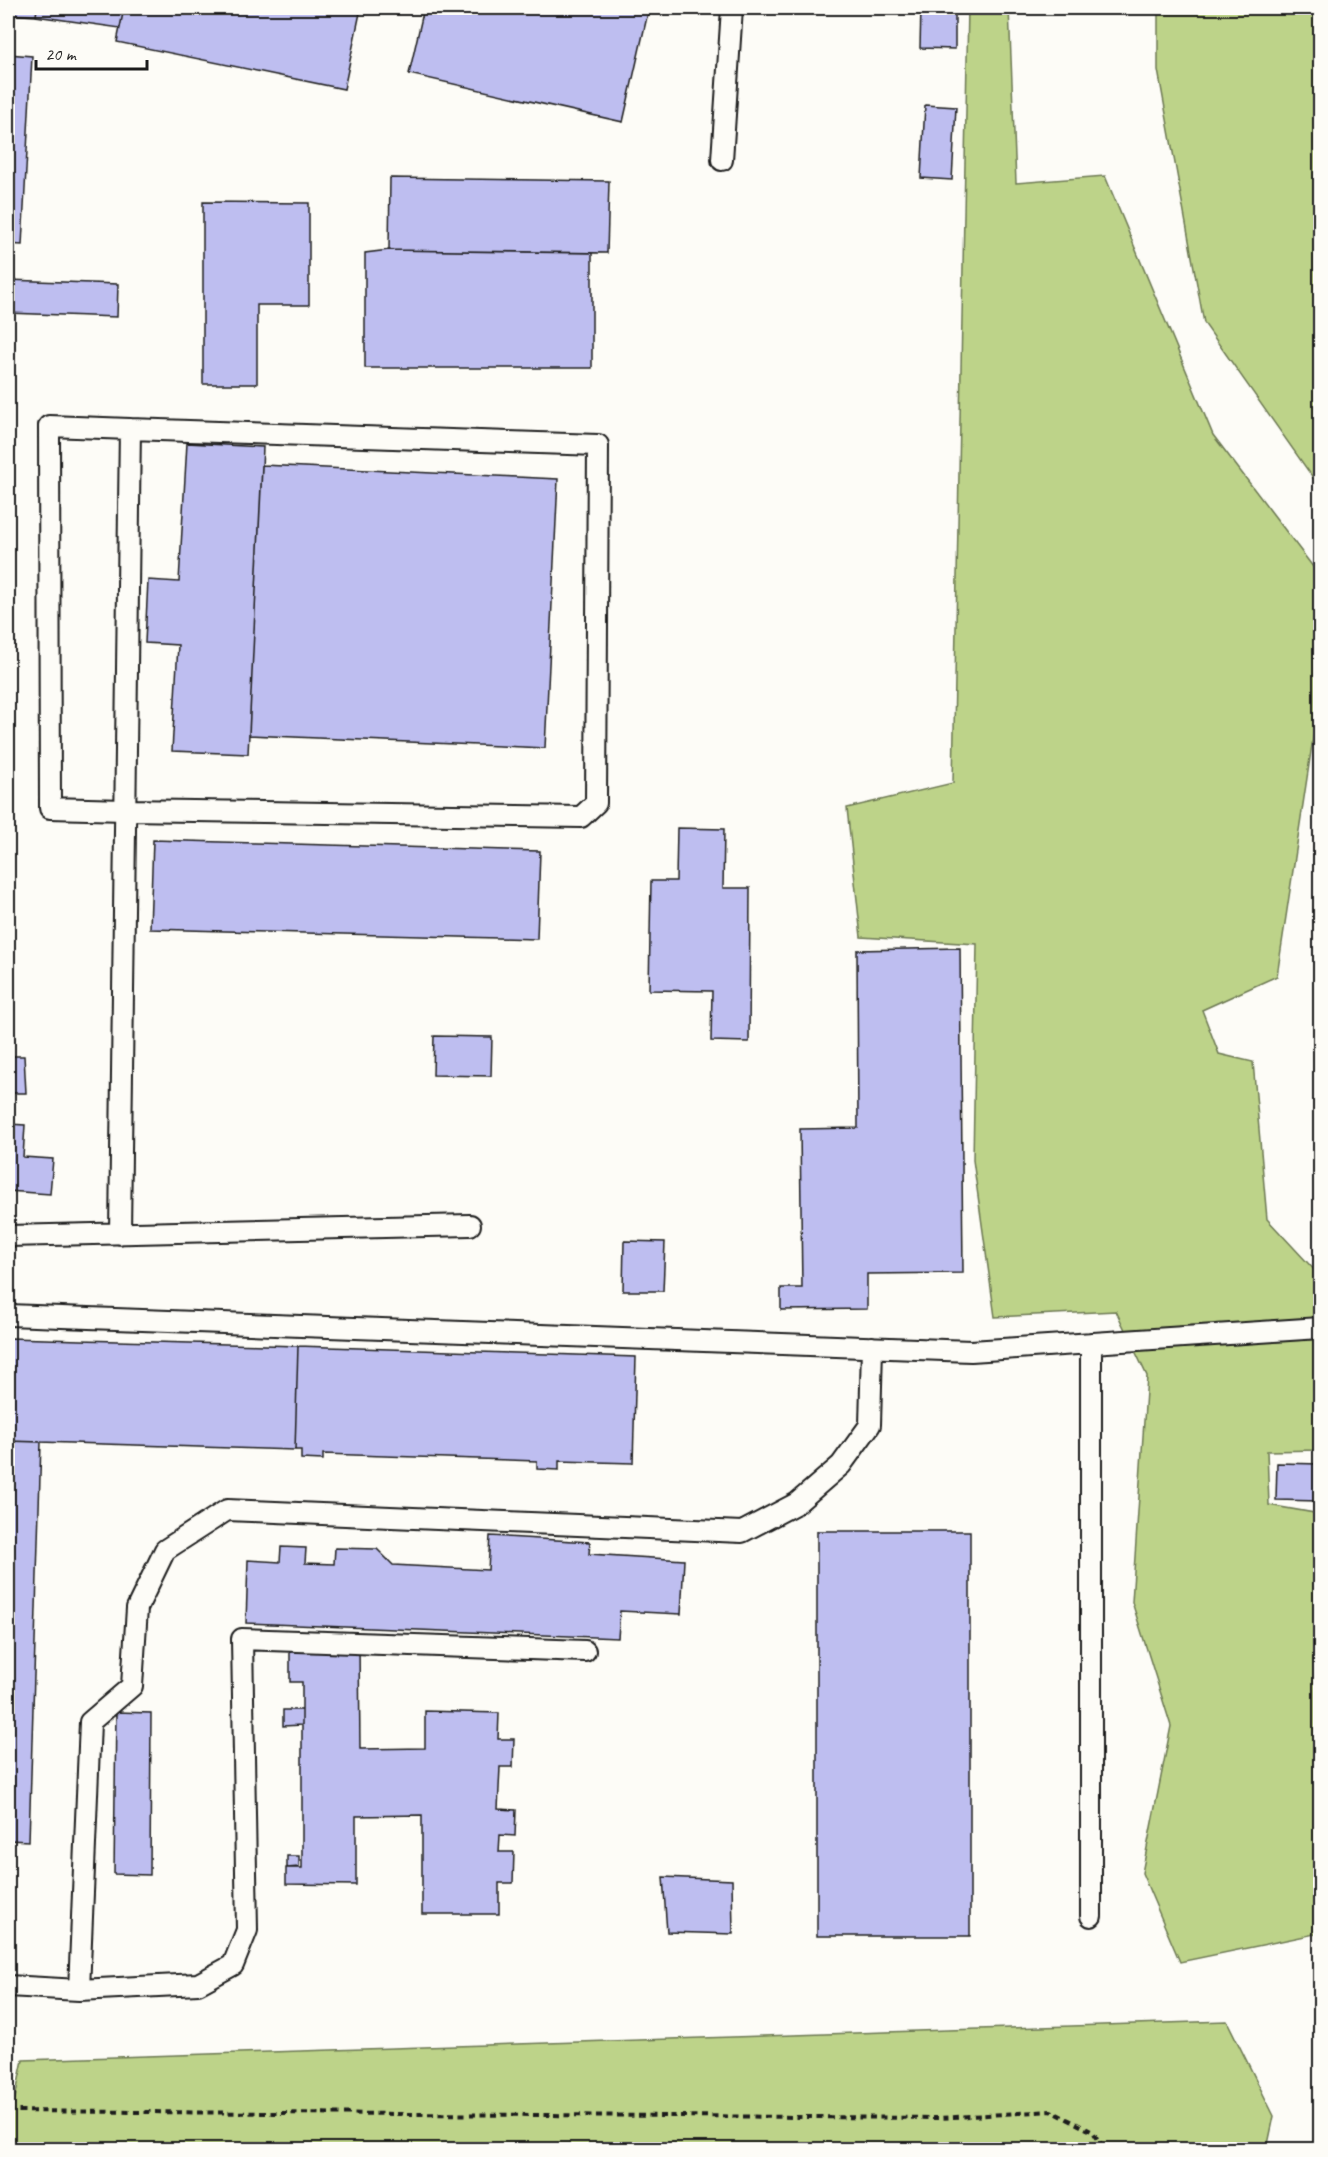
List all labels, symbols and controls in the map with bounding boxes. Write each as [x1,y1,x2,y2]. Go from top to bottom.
scale bar [36,33,147,71]
text: 20 m [45,43,78,65]

